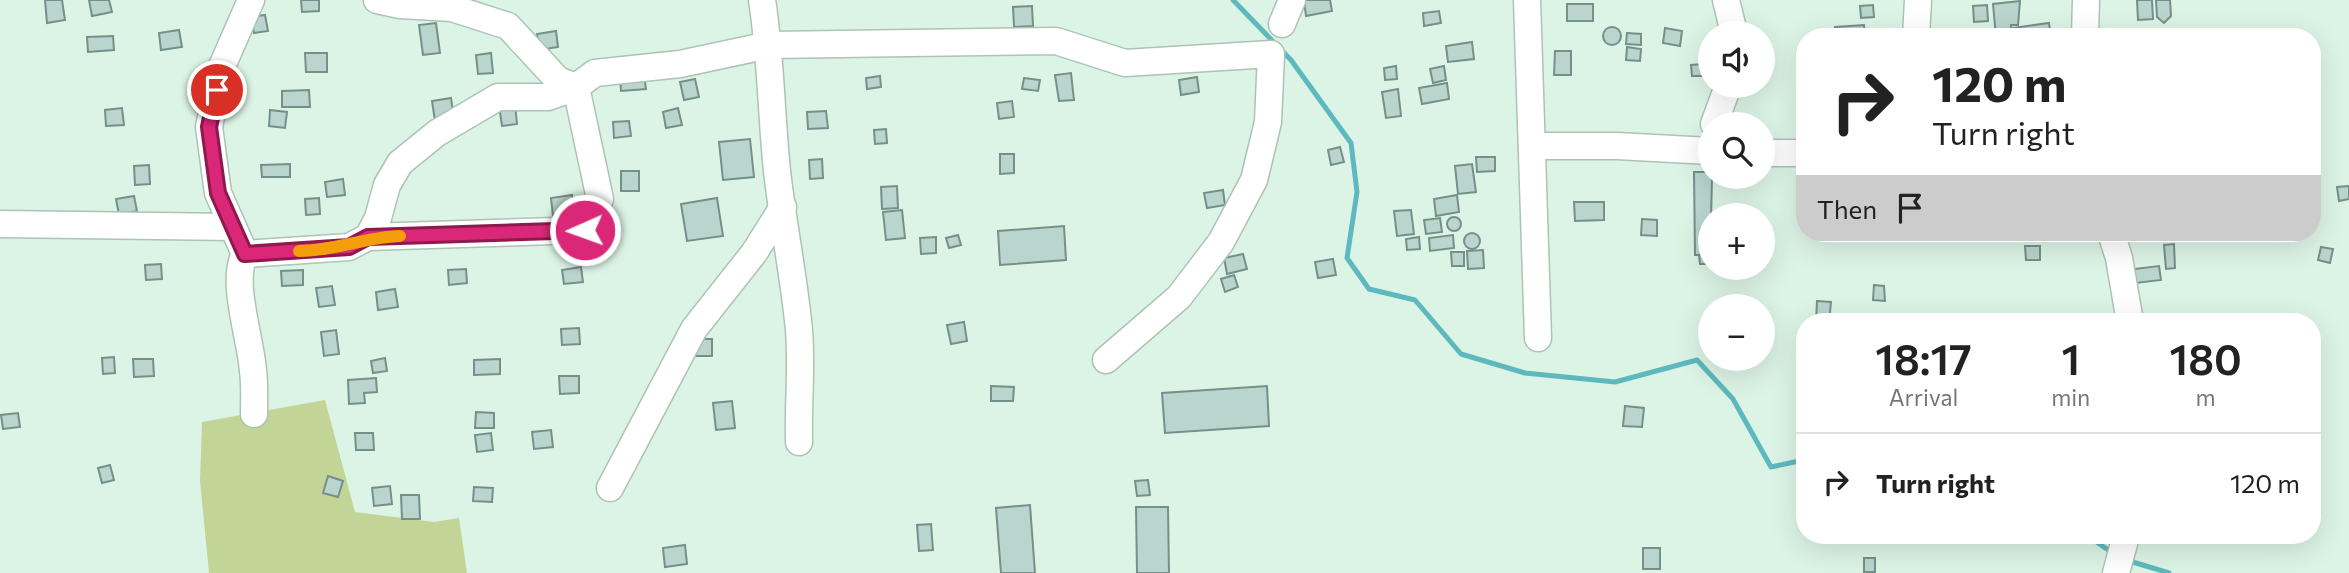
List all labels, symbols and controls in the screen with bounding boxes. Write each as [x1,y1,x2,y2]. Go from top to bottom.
map controls [1698,21,1775,371]
button: sound [1698,21,1775,98]
text: 120 m [1932,52,2066,112]
icon: right [1817,56,1908,147]
pin [187,60,247,120]
icon: arrive [198,71,236,109]
button: search [1698,112,1775,189]
text: Turn right [1932,112,2075,152]
icon: arrive [1891,189,1929,227]
position arrow [548,193,622,267]
text: Then [1817,193,1877,224]
button: + [1698,203,1775,280]
button: − [1698,294,1775,371]
text: 18:17 [1875,332,1972,384]
text: 1 [2061,332,2080,384]
text: 180 [2170,332,2242,384]
text: Arrival [1889,383,1958,411]
text: min [2051,383,2090,411]
text: m [2196,383,2216,411]
icon: right [1817,463,1855,501]
text: Turn right [1876,467,1995,498]
text: 120 m [2230,467,2300,498]

